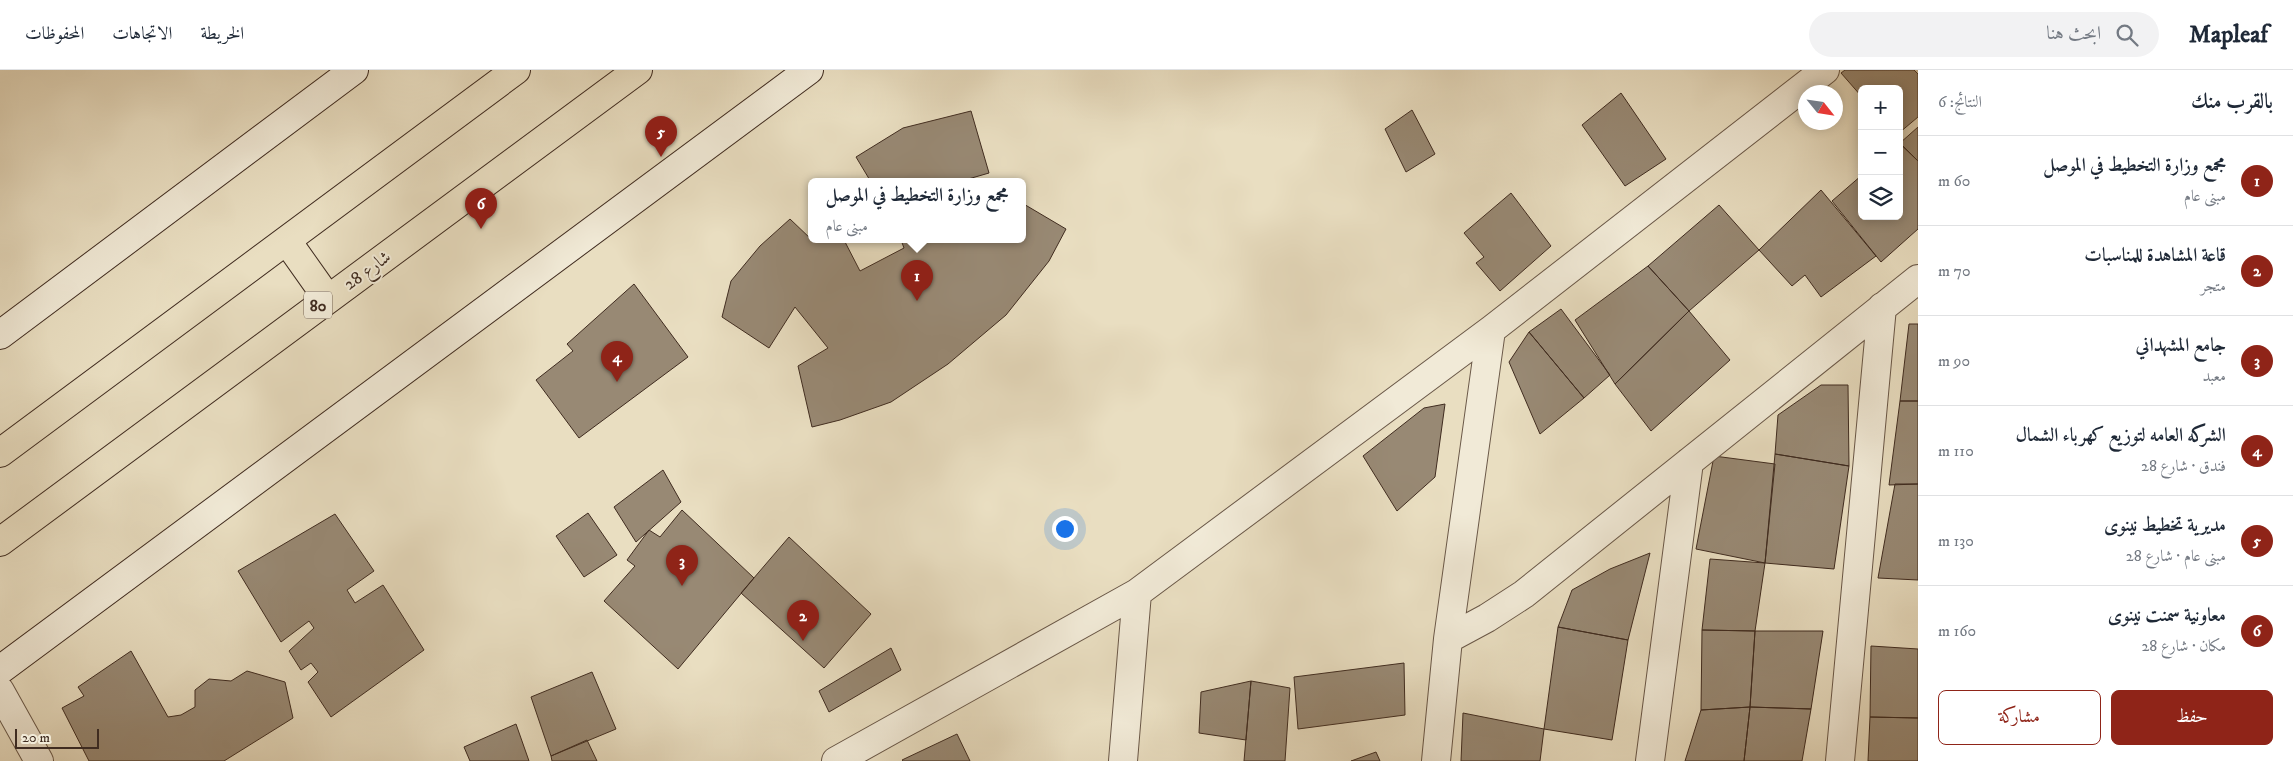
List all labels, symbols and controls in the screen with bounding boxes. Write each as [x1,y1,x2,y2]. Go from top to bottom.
search box [1809,12,2159,57]
text: Mapleaf [2189,20,2268,50]
icon: search [2113,21,2141,49]
text: ابحث هنا [2046,22,2101,45]
text: المحفوظات [25,23,84,45]
text: الاتجاهات [112,23,172,45]
text: الخريطة [200,23,244,45]
north arrow [1798,85,1843,130]
map controls [1858,85,1903,220]
button: + [1858,85,1903,130]
text: بالقرب منك [2191,89,2273,115]
text: النتائج: 6 [1938,92,1982,112]
pin: 5 [645,116,677,157]
button: − [1858,130,1903,175]
text: مجمع وزارة التخطيط في الموصل [2043,154,2226,177]
text: 60 m [1938,171,1970,191]
text: 1 [2254,171,2260,191]
button: layers [1858,175,1903,220]
popup [808,178,1026,243]
text: مجمع وزارة التخطيط في الموصل [826,184,1008,207]
text: مبنى عام [2184,186,2226,206]
pin: 6 [465,188,497,229]
text: مبنى عام [826,216,868,236]
text: قاعة المشاهدة للمناسبات [2084,244,2226,267]
street label: شارع 28 [340,246,397,298]
pin: 1 [901,260,933,301]
text: 70 m [1938,261,1971,281]
text: 2 [2253,261,2261,281]
text: متجر [2201,276,2226,296]
road number: 80 [304,292,332,318]
text: جامع المشهداني [2135,334,2226,357]
pin: 4 [601,341,633,382]
text: 90 m [1938,351,1970,371]
text: 3 [2254,351,2260,371]
text: معبد [2202,366,2226,386]
text: الشركه العامه لتوزيع كهرباء الشمال [2016,424,2226,447]
text: 110 m [1938,441,1974,461]
text: 4 [2252,441,2262,461]
text: فندق · شارع 28 [2141,456,2226,476]
text: مديرية تخطيط نينوى [2104,514,2226,537]
your location [1052,516,1078,542]
text: 130 m [1938,531,1974,551]
text: 5 [2253,531,2261,551]
pin: 3 [666,545,698,586]
text: مبنى عام · شارع 28 [2126,546,2226,566]
pin: 2 [787,600,819,641]
text: معاونية سمنت نينوى [2108,604,2226,627]
text: 160 m [1938,621,1976,641]
text: 6 [2253,621,2261,641]
text: مكان · شارع 28 [2141,636,2226,656]
button: مشاركة [1938,690,2101,745]
button: حفظ [2111,690,2273,745]
scale bar [15,726,99,749]
text: 20 m [22,729,50,747]

